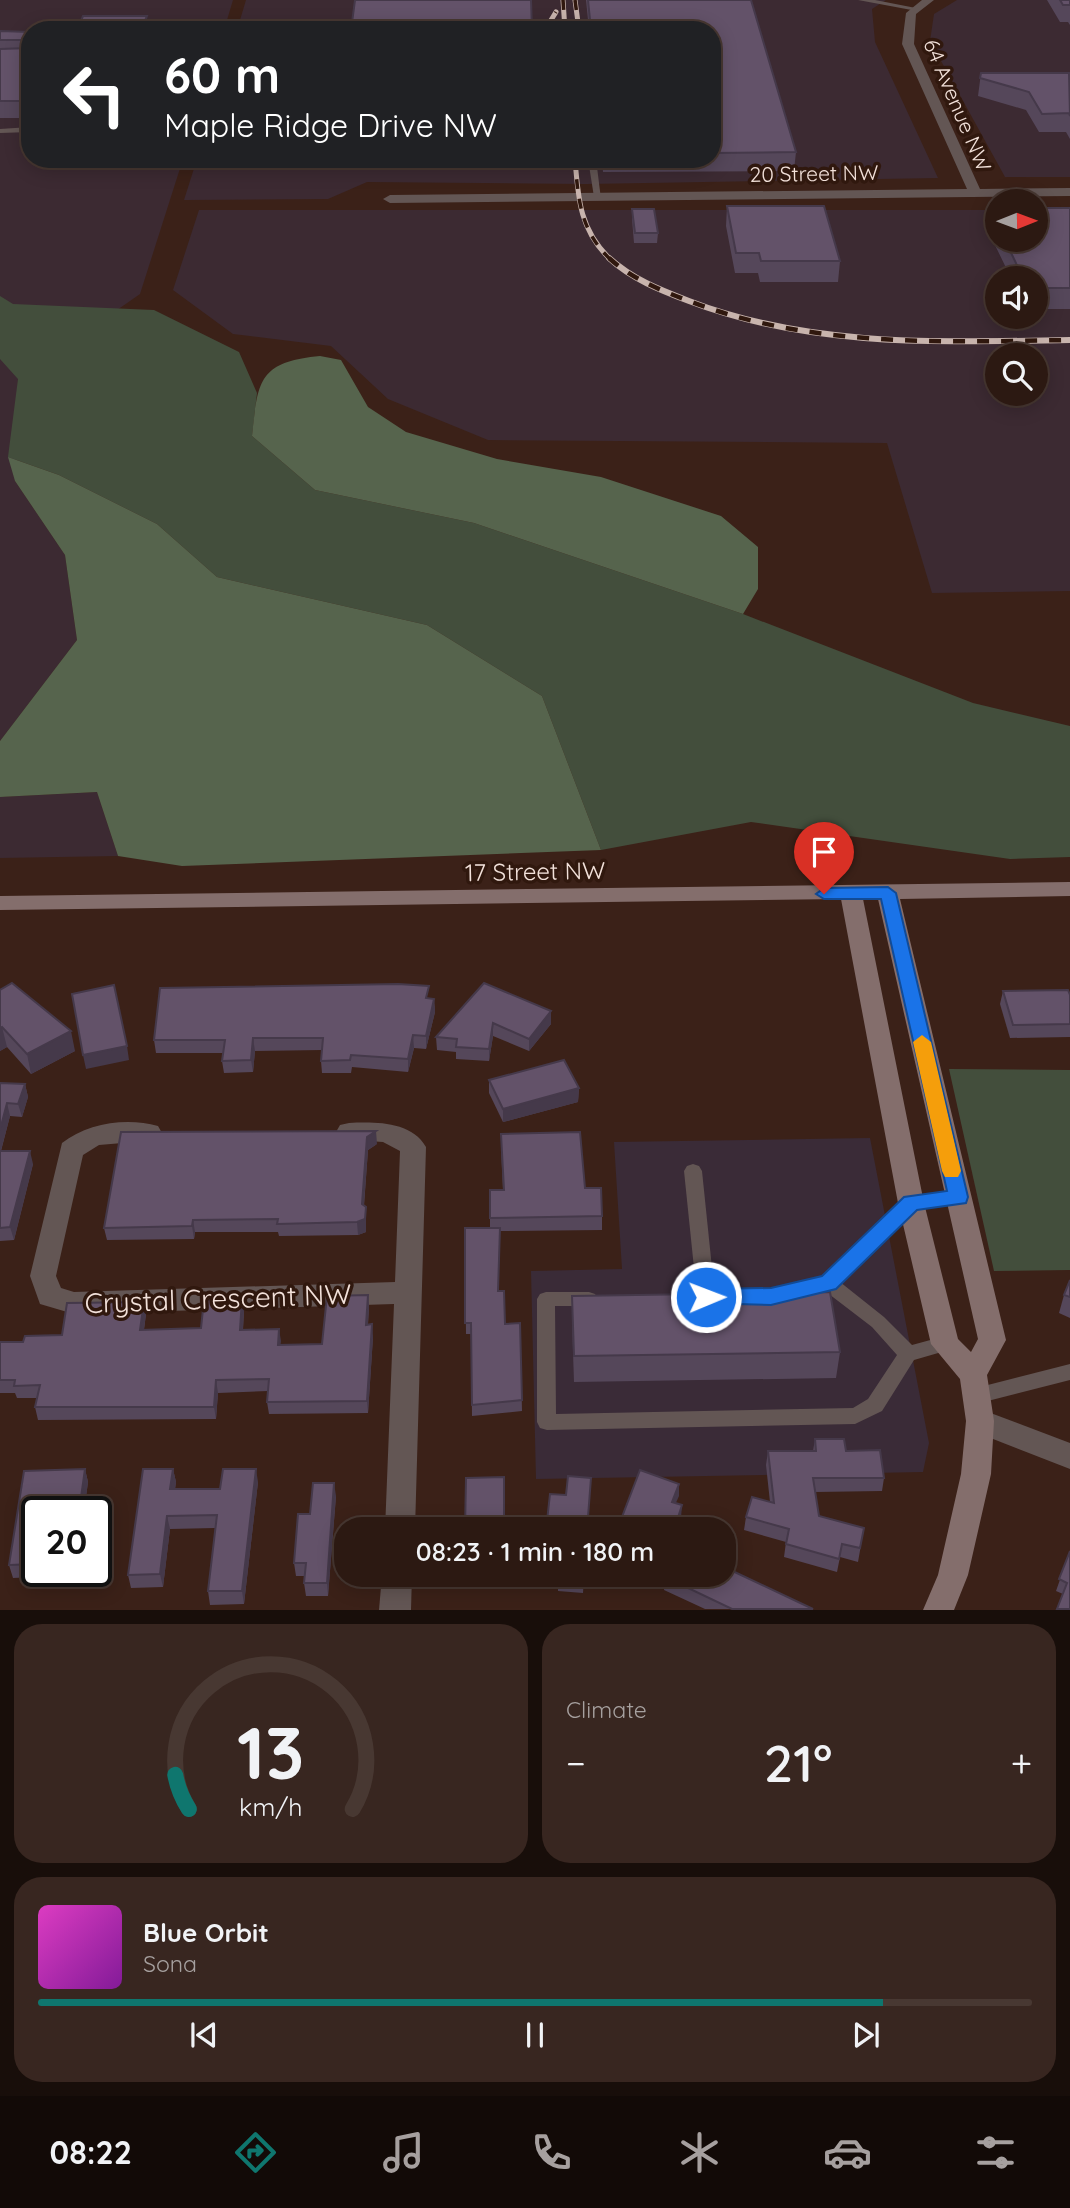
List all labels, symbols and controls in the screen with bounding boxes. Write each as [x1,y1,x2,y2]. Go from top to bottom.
street label: 64 Avenue NW [918,35,998,175]
text: 60 m [164,44,280,105]
icon: left [49,49,140,140]
text: Maple Ridge Drive NW [164,105,497,145]
street label: 20 Street NW [750,159,878,187]
north arrow [985,189,1048,252]
map controls [985,189,1048,406]
button: sound [985,266,1048,329]
button: search [985,343,1048,406]
pin [794,822,854,894]
icon: arrive [805,833,843,871]
street label: 17 Street NW [464,855,606,887]
position arrow [669,1260,743,1334]
street label: Crystal Crescent NW [84,1276,352,1320]
speed limit sign: 20 [21,1496,112,1587]
text: 08:23 · 1 min · 180 m [416,1535,654,1568]
text: Climate [566,1695,647,1724]
text: 13 [237,1707,305,1798]
text: 21° [764,1730,832,1795]
text: − [566,1739,586,1787]
text: + [1011,1739,1032,1787]
text: km/h [239,1791,303,1822]
text: Blue Orbit [143,1916,269,1949]
text: Sona [143,1949,197,1978]
icon: previous [185,2016,223,2054]
icon: pause [516,2016,554,2054]
icon: next [847,2016,885,2054]
icon: directions [231,2128,280,2177]
icon: music [379,2128,428,2177]
icon: phone [527,2128,576,2177]
icon: climate [675,2128,724,2177]
icon: car [823,2128,872,2177]
icon: filters [971,2128,1020,2177]
text: 08:22 [50,2132,132,2172]

